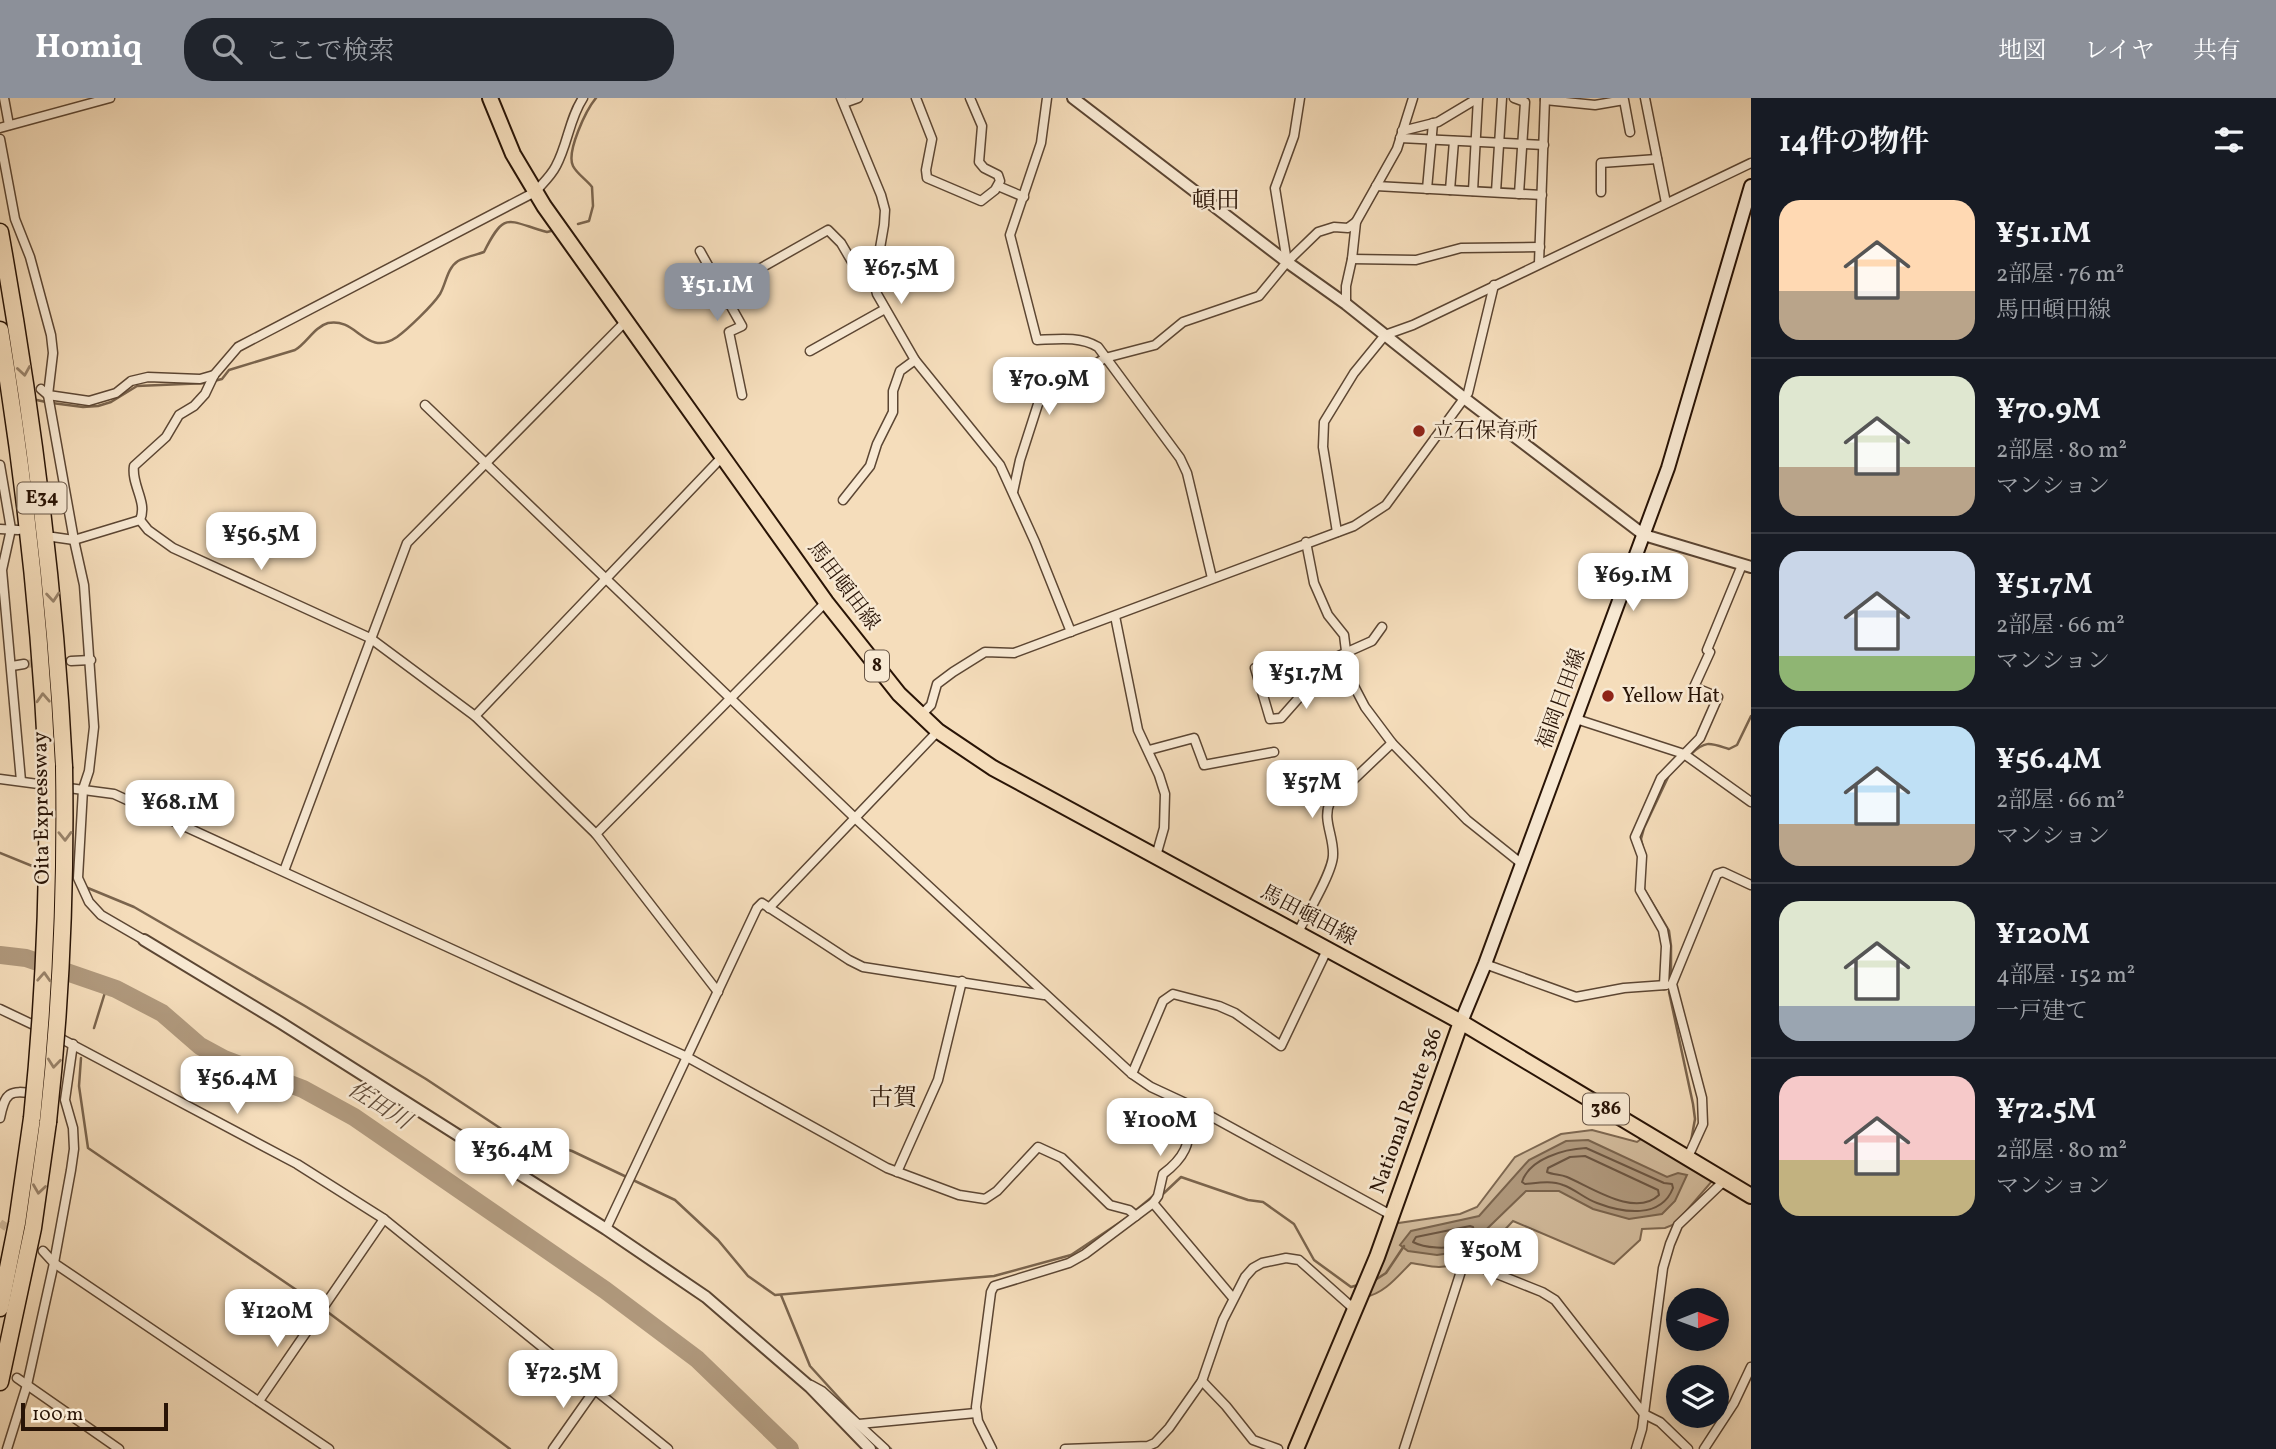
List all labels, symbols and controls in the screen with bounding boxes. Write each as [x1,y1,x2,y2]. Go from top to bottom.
search box [184,18,674,81]
text: Homiq [35,26,142,72]
icon: search [208,30,246,68]
text: ここで検索 [264,34,394,70]
text: 地図 [1998,35,2046,69]
text: レイヤ [2084,35,2155,69]
text: 共有 [2193,35,2241,69]
icon: filters [2210,121,2248,159]
text: 14件の物件 [1779,122,1929,164]
district label: 頓田 [1192,185,1240,219]
text: ¥51.1M [1996,213,2091,255]
icon: home [1835,228,1919,312]
pin: ¥67.5M [844,246,958,306]
text: ¥67.5M [863,253,939,285]
text: 2部屋 · 76 m² [1996,259,2124,291]
pin: ¥51.1M [660,264,774,323]
text: ¥51.1M [681,270,753,302]
text: 馬田頓田線 [1996,295,2111,327]
pin: ¥70.9M [992,358,1106,417]
text: ¥70.9M [1009,364,1089,396]
one-way arrow [16,365,31,377]
text: ¥70.9M [1996,389,2101,431]
icon: home [1835,404,1919,488]
place label: 立石保育所 [1433,417,1538,446]
marker: 立石保育所 [1411,423,1427,439]
text: 2部屋 · 80 m² [1996,435,2127,467]
text: マンション [1996,471,2110,503]
road number: E34 [18,482,66,514]
pin: ¥56.5M [204,512,318,572]
text: ¥56.5M [222,519,300,551]
street label: 馬田頓田線 [800,535,886,637]
pin: ¥69.1M [1576,554,1690,613]
text: ¥69.1M [1594,560,1672,592]
text: ¥51.7M [1996,564,2092,606]
icon: home [1835,579,1919,663]
one-way arrow [45,592,60,603]
text: 2部屋 · 66 m² [1996,610,2125,642]
street label: 福岡日田線 [1530,645,1594,753]
text: マンション [1996,646,2110,678]
road number: 8 [865,650,889,681]
pin: ¥51.7M [1249,652,1363,711]
text: ¥51.7M [1269,658,1343,690]
place label: Yellow Hat [1622,682,1720,711]
marker: Yellow Hat [1600,688,1616,704]
one-way arrow [36,692,51,703]
street label: Oita Expressway [26,731,58,885]
text: ¥56.4M [1996,739,2102,781]
icon: home [1835,754,1919,838]
pin: ¥57M [1271,760,1353,820]
text: ¥57M [1283,767,1341,799]
pin: ¥68.1M [123,780,237,840]
text: 2部屋 · 66 m² [1996,785,2125,817]
text: ¥68.1M [141,787,219,819]
text: マンション [1996,821,2110,853]
one-way arrow [57,831,73,841]
street label: 馬田頓田線 [1255,879,1361,953]
text: ¥120M [1996,914,2090,956]
icon: home [1835,929,1919,1013]
text: 4部屋 · 152 m² [1996,960,2135,992]
one-way arrow [36,971,51,982]
text: 一戸建て [1996,996,2088,1028]
street label: National Route 386 [1364,1024,1450,1198]
pin: ¥56.4M [180,1056,294,1116]
one-way arrow [47,1057,62,1069]
text: ¥56.4M [197,1063,277,1095]
water label: 佐田川 [341,1074,419,1139]
district label: 古賀 [869,1082,917,1116]
text: ¥72.5M [1996,1089,2096,1131]
road number: 386 [1583,1093,1629,1124]
pin: ¥100M [1111,1098,1209,1158]
icon: home [1835,1104,1919,1188]
text: ¥100M [1123,1105,1197,1137]
pin: ¥36.4M [455,1128,569,1188]
text: ¥36.4M [471,1135,553,1167]
text: 2部屋 · 80 m² [1996,1135,2127,1167]
text: マンション [1996,1171,2110,1203]
one-way arrow [31,1184,46,1195]
pin: ¥50M [1450,1228,1532,1288]
text: ¥50M [1460,1235,1522,1267]
north arrow [1666,1288,1729,1351]
map controls [1666,1288,1729,1428]
pin: ¥120M [228,1290,326,1349]
text: ¥120M [241,1296,313,1328]
pin: ¥72.5M [506,1350,620,1410]
text: ¥72.5M [525,1357,601,1389]
button: layers [1666,1365,1729,1428]
scale bar [21,1400,168,1432]
text: 100 m [32,1402,83,1428]

